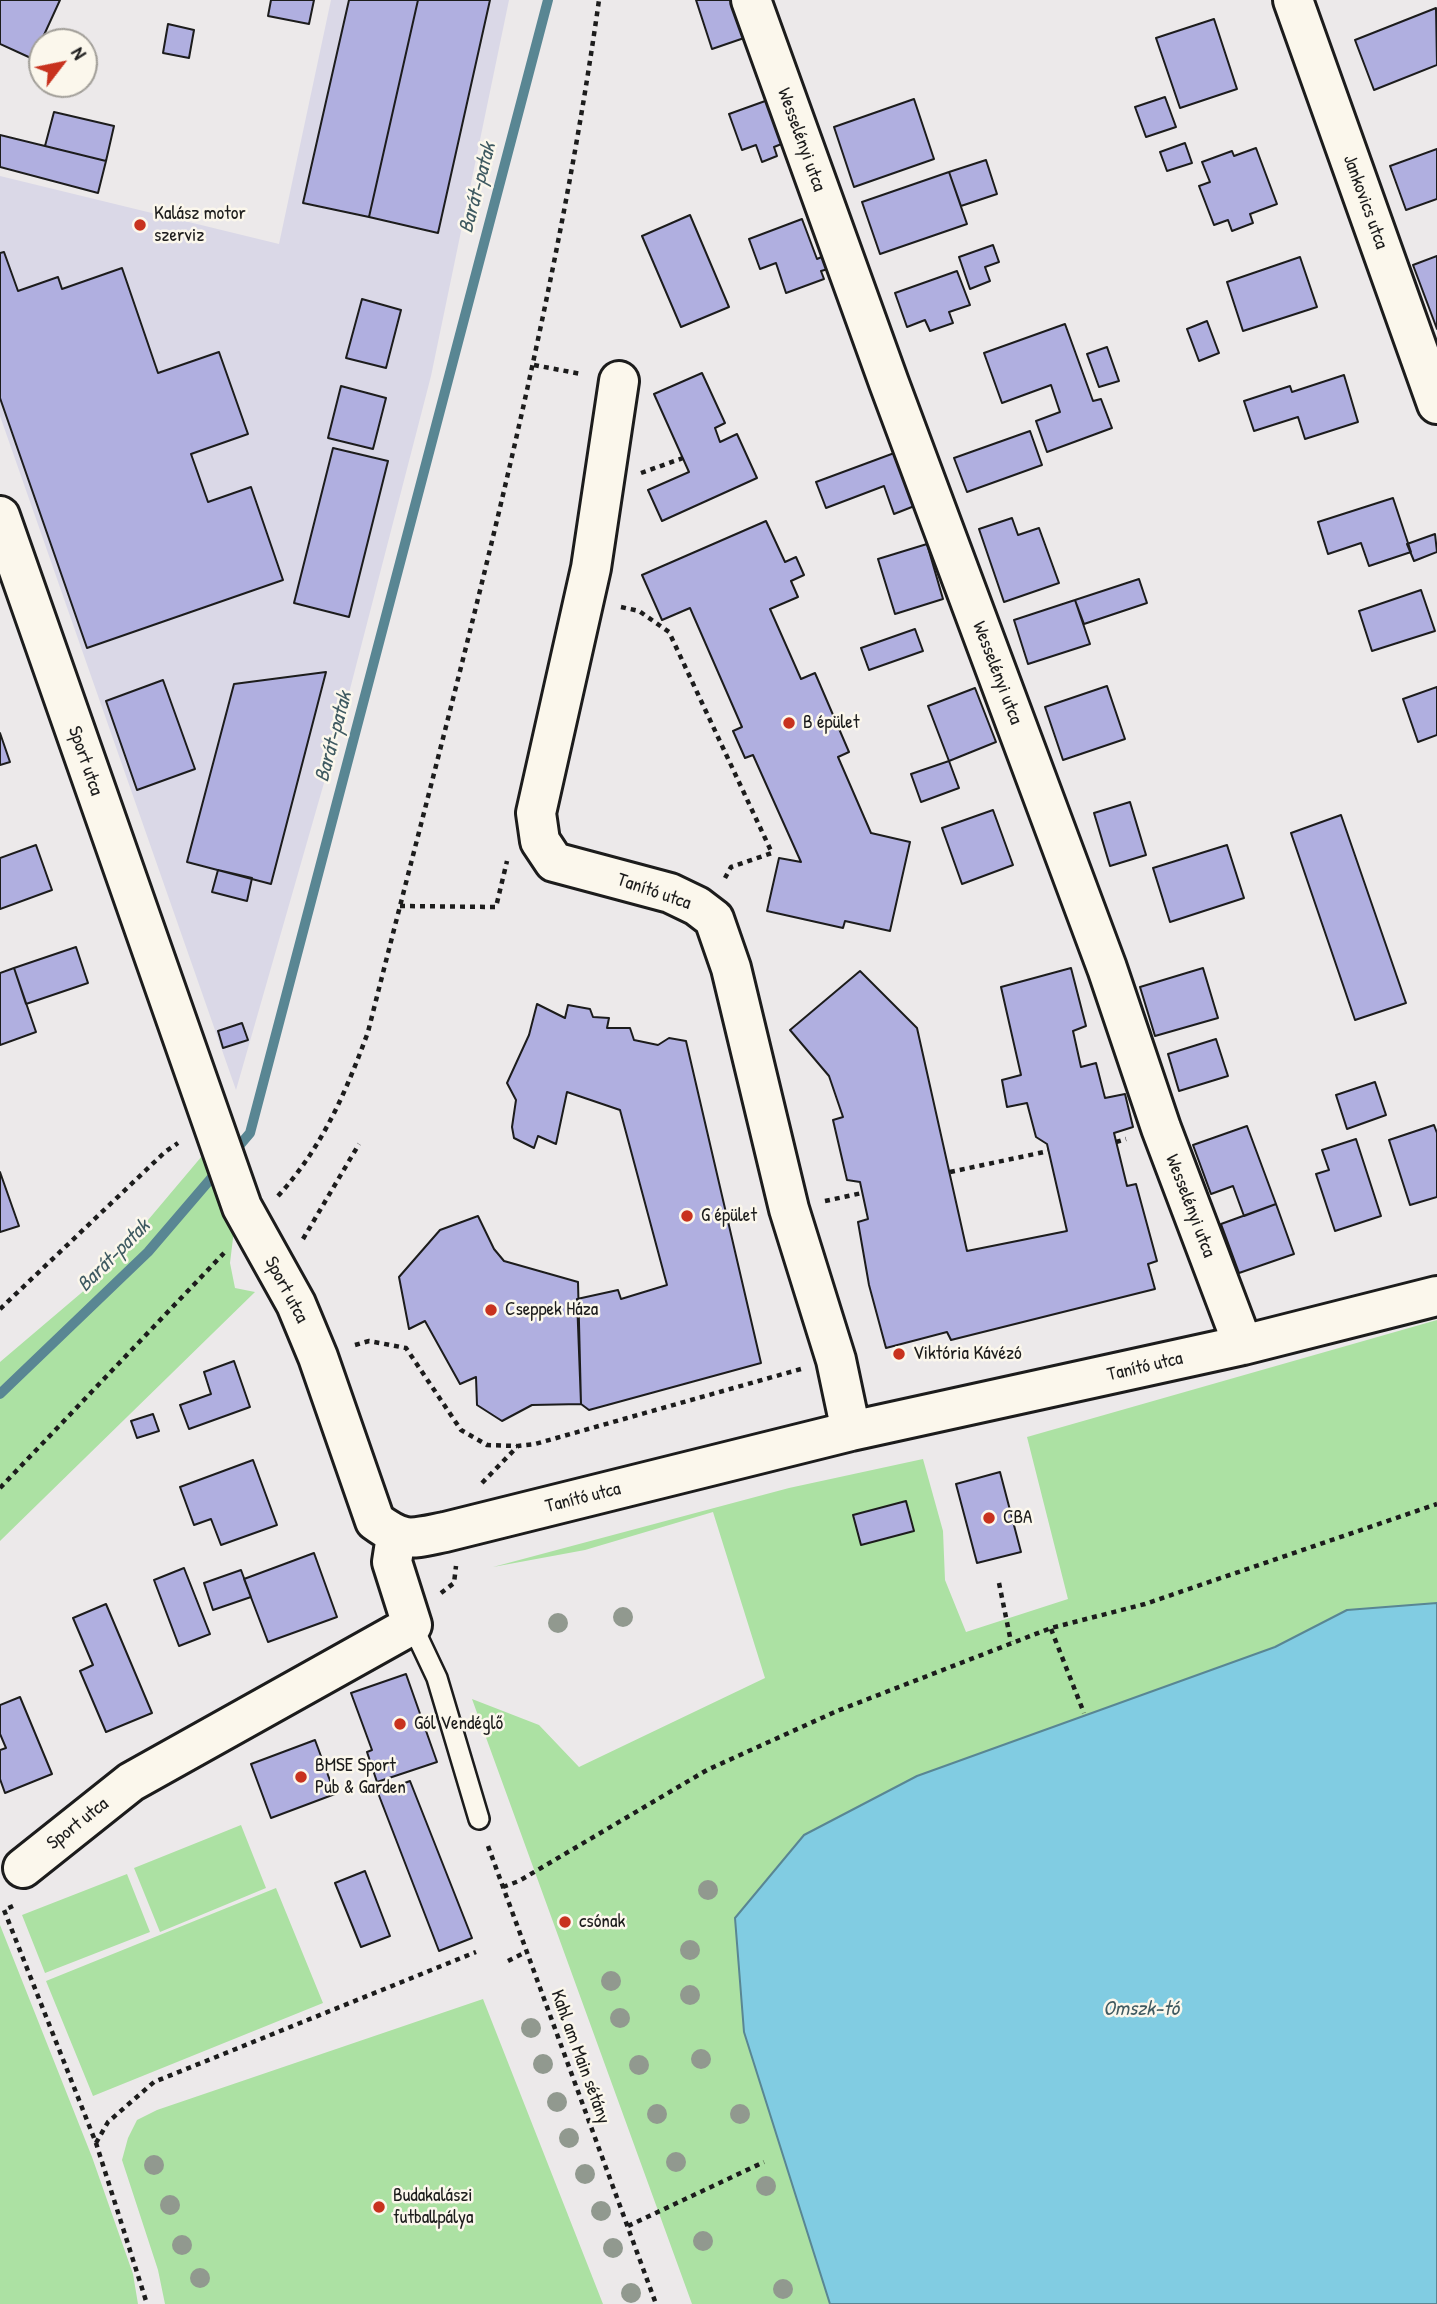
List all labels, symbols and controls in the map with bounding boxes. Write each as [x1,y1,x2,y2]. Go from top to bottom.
north arrow [28,28,98,98]
text: N [65,42,93,64]
street label: Wesselényi utca [772,85,830,195]
water label: Barát-patak [454,140,502,236]
street label: Jankovics utca [1337,152,1393,252]
place label: Kalász motor szerviz [154,203,246,247]
marker: Kalász motor szerviz [132,217,148,233]
street label: Wesselényi utca [967,618,1027,728]
water label: Barát-patak [310,689,358,785]
place label: B épület [803,712,859,734]
marker: B épület [781,715,797,731]
street label: Sport utca [63,723,107,799]
street label: Tanító utca [614,869,694,915]
street label: Wesselényi utca [1160,1151,1220,1261]
place label: G épület [701,1205,757,1227]
marker: G épület [679,1208,695,1224]
water label: Barát-patak [72,1214,156,1298]
street label: Sport utca [259,1253,313,1327]
place label: Cseppek Háza [505,1299,598,1321]
marker: Cseppek Háza [483,1302,499,1318]
place label: Viktória Kávézó [913,1343,1022,1365]
marker: Viktória Kávézó [891,1346,907,1362]
street label: Tanító utca [1105,1347,1185,1387]
street label: Tanító utca [543,1478,623,1518]
place label: CBA [1003,1507,1032,1529]
marker: CBA [981,1510,997,1526]
place label: Gól Vendéglő [414,1713,503,1735]
marker: Gól Vendéglő [392,1716,408,1732]
place label: BMSE Sport Pub & Garden [315,1755,406,1799]
marker: BMSE Sport Pub & Garden [293,1769,309,1785]
street label: Sport utca [43,1793,113,1855]
place label: csónak [579,1911,625,1933]
marker: csónak [557,1914,573,1930]
street label: Kahl am Main sétány [545,1987,615,2127]
water label: Omszk-tó [1103,1996,1179,2022]
place label: Budakalászi futballpálya [393,2185,474,2229]
marker: Budakalászi futballpálya [371,2199,387,2215]

